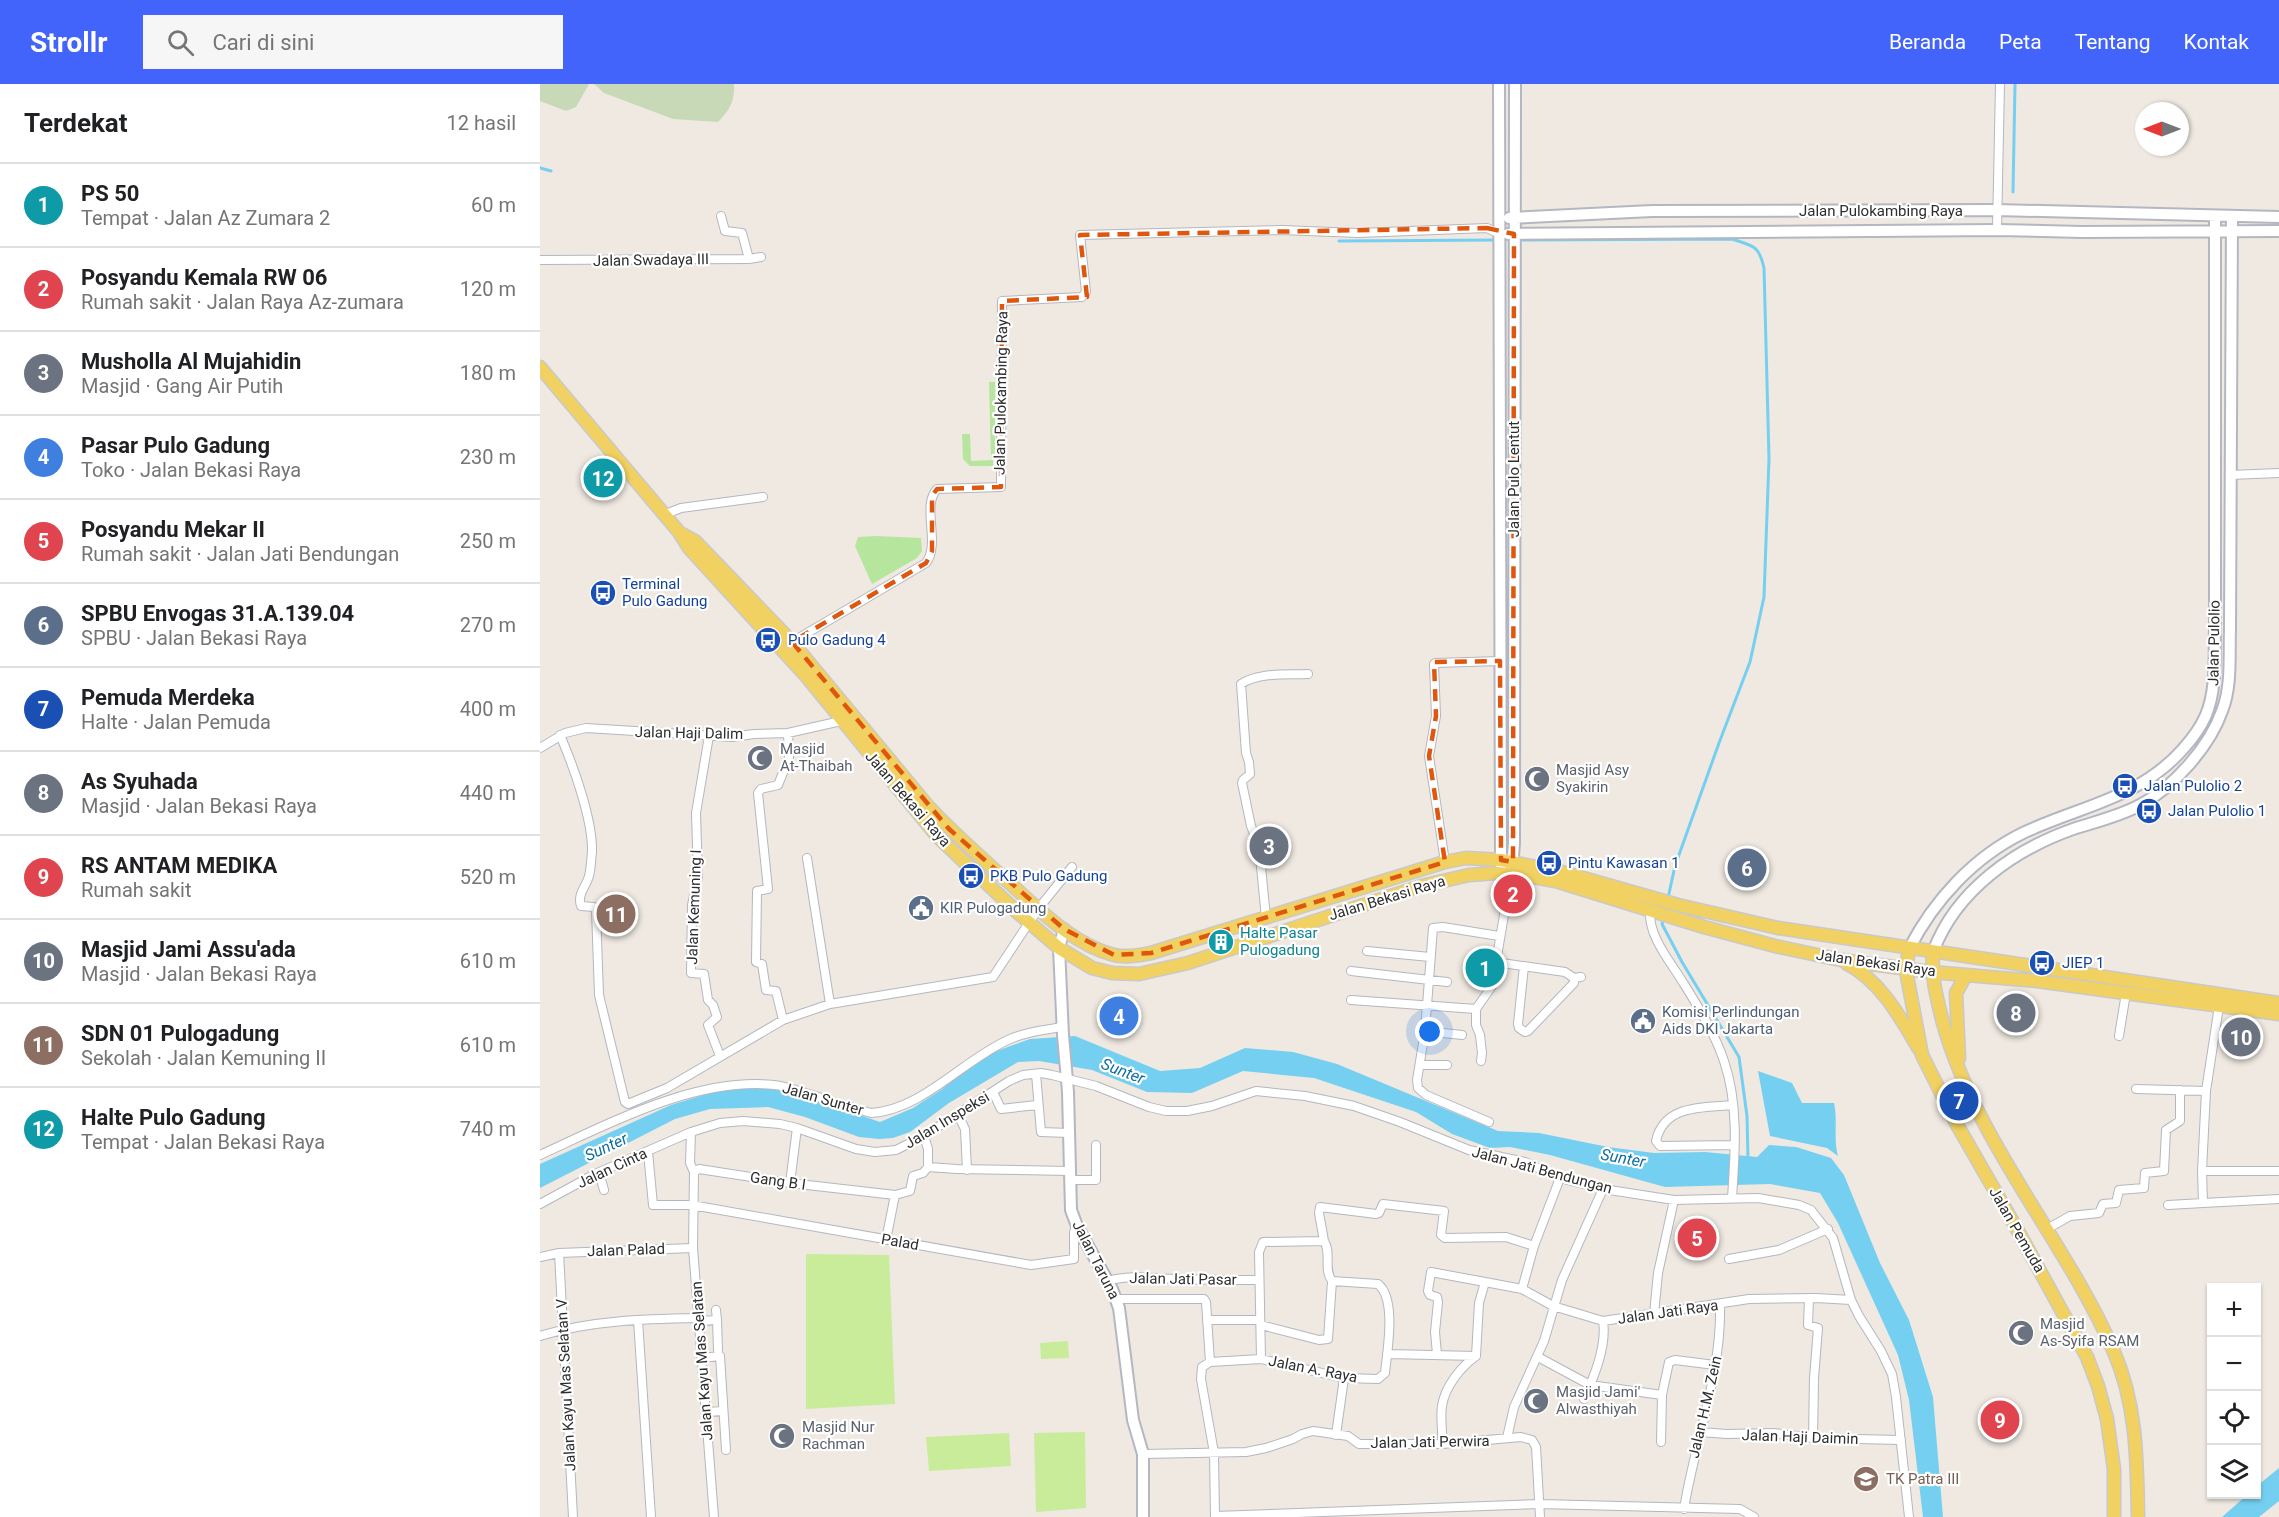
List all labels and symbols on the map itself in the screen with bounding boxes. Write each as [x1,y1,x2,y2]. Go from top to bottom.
north arrow [2135,102,2189,156]
street label: Jalan Pulokambing Raya [1799,202,1963,220]
street label: Jalan Swadaya III [593,250,709,270]
street label: Jalan Pulokambing Raya [991,311,1011,475]
street label: Jalan Pulo Lentut [1505,421,1523,537]
pin: 12 [584,456,622,500]
place label: Terminal Pulo Gadung [622,575,707,610]
bus stop icon: Terminal Pulo Gadung [588,578,618,608]
street label: Jalan Pulolio [2204,600,2224,686]
bus stop icon: Pulo Gadung 4 [753,625,783,655]
place label: Pulo Gadung 4 [788,631,886,649]
street label: Jalan Haji Dalim [635,723,743,743]
place label: Masjid At-Thaibah [780,740,853,775]
mosque icon: Masjid At-Thaibah [745,743,775,773]
street label: Jalan Bekasi Raya [862,747,954,851]
place label: Masjid Asy Syakirin [1556,761,1629,796]
mosque icon: Masjid Asy Syakirin [1522,764,1552,794]
bus stop icon: Jalan Pulolio 2 [2110,771,2140,801]
place label: Jalan Pulolio 2 [2144,777,2242,795]
bus stop icon: Jalan Pulolio 1 [2134,796,2164,826]
place label: Jalan Pulolio 1 [2168,802,2266,820]
pin: 3 [1250,824,1288,868]
pin: 6 [1728,846,1766,890]
bus stop icon: Pintu Kawasan 1 [1534,848,1564,878]
street label: Jalan Kemuning I [683,849,705,965]
place label: Pintu Kawasan 1 [1568,854,1680,872]
bus stop icon: PKB Pulo Gadung [956,861,986,891]
place label: PKB Pulo Gadung [990,867,1107,885]
street label: Jalan Bekasi Raya [1327,872,1447,924]
pin: 2 [1494,872,1532,916]
pin: 11 [596,892,636,936]
public building icon: KIR Pulogadung [906,893,936,923]
place label: KIR Pulogadung [940,899,1046,917]
place label: Halte Pasar Pulogadung [1240,924,1320,959]
building icon: Halte Pasar Pulogadung [1206,927,1236,957]
pin: 1 [1466,946,1504,990]
street label: Jalan Bekasi Raya [1815,946,1937,980]
bus stop icon: JIEP 1 [2027,948,2057,978]
place label: JIEP 1 [2062,954,2105,972]
pin: 8 [1996,990,2036,1036]
pin: 4 [1100,994,1138,1038]
place label: Komisi Perlindungan Aids DKI Jakarta [1662,1003,1800,1038]
public building icon: Komisi Perlindungan Aids DKI Jakarta [1628,1006,1658,1036]
pin: 10 [2222,1014,2260,1060]
your location [1415,1017,1444,1046]
water label: Sunter [1099,1054,1148,1088]
pin: 7 [1940,1078,1978,1124]
street label: Jalan Sunter [780,1079,866,1119]
street label: Jalan Inspeksi [901,1088,993,1152]
water label: Sunter [582,1129,631,1165]
street label: Jalan Jati Bendungan [1470,1143,1614,1197]
street label: Jalan Cinta [574,1144,650,1192]
water label: Sunter [1599,1145,1647,1171]
street label: Gang B I [749,1168,807,1194]
street label: Jalan Pemuda [1985,1184,2049,1276]
pin: 5 [1678,1216,1716,1260]
street label: Jalan Taruna [1068,1218,1124,1302]
street label: Palad [880,1230,920,1254]
street label: Jalan Palad [587,1240,665,1260]
street label: Jalan Jati Pasar [1129,1269,1237,1289]
street label: Jalan Kayu Mas Selatan [687,1281,717,1441]
street label: Jalan Jati Raya [1617,1296,1719,1328]
street label: Jalan Kayu Mas Selatan V [552,1298,580,1472]
place label: Masjid As-Syifa RSAM [2040,1315,2139,1350]
mosque icon: Masjid As-Syifa RSAM [2006,1318,2036,1348]
street label: Jalan A. Raya [1267,1352,1359,1386]
street label: Jalan H.M. Zein [1684,1354,1726,1460]
place label: Masjid Jami' Alwasthiyah [1556,1383,1640,1418]
mosque icon: Masjid Jami' Alwasthiyah [1521,1386,1551,1416]
pin: 9 [1980,1398,2020,1442]
place label: Masjid Nur Rachman [802,1418,874,1453]
mosque icon: Masjid Nur Rachman [767,1421,797,1451]
street label: Jalan Haji Daimin [1741,1426,1859,1448]
street label: Jalan Jati Perwira [1370,1432,1490,1452]
school or university icon: TK Patra III [1851,1464,1881,1494]
place label: TK Patra III [1886,1470,1959,1488]

